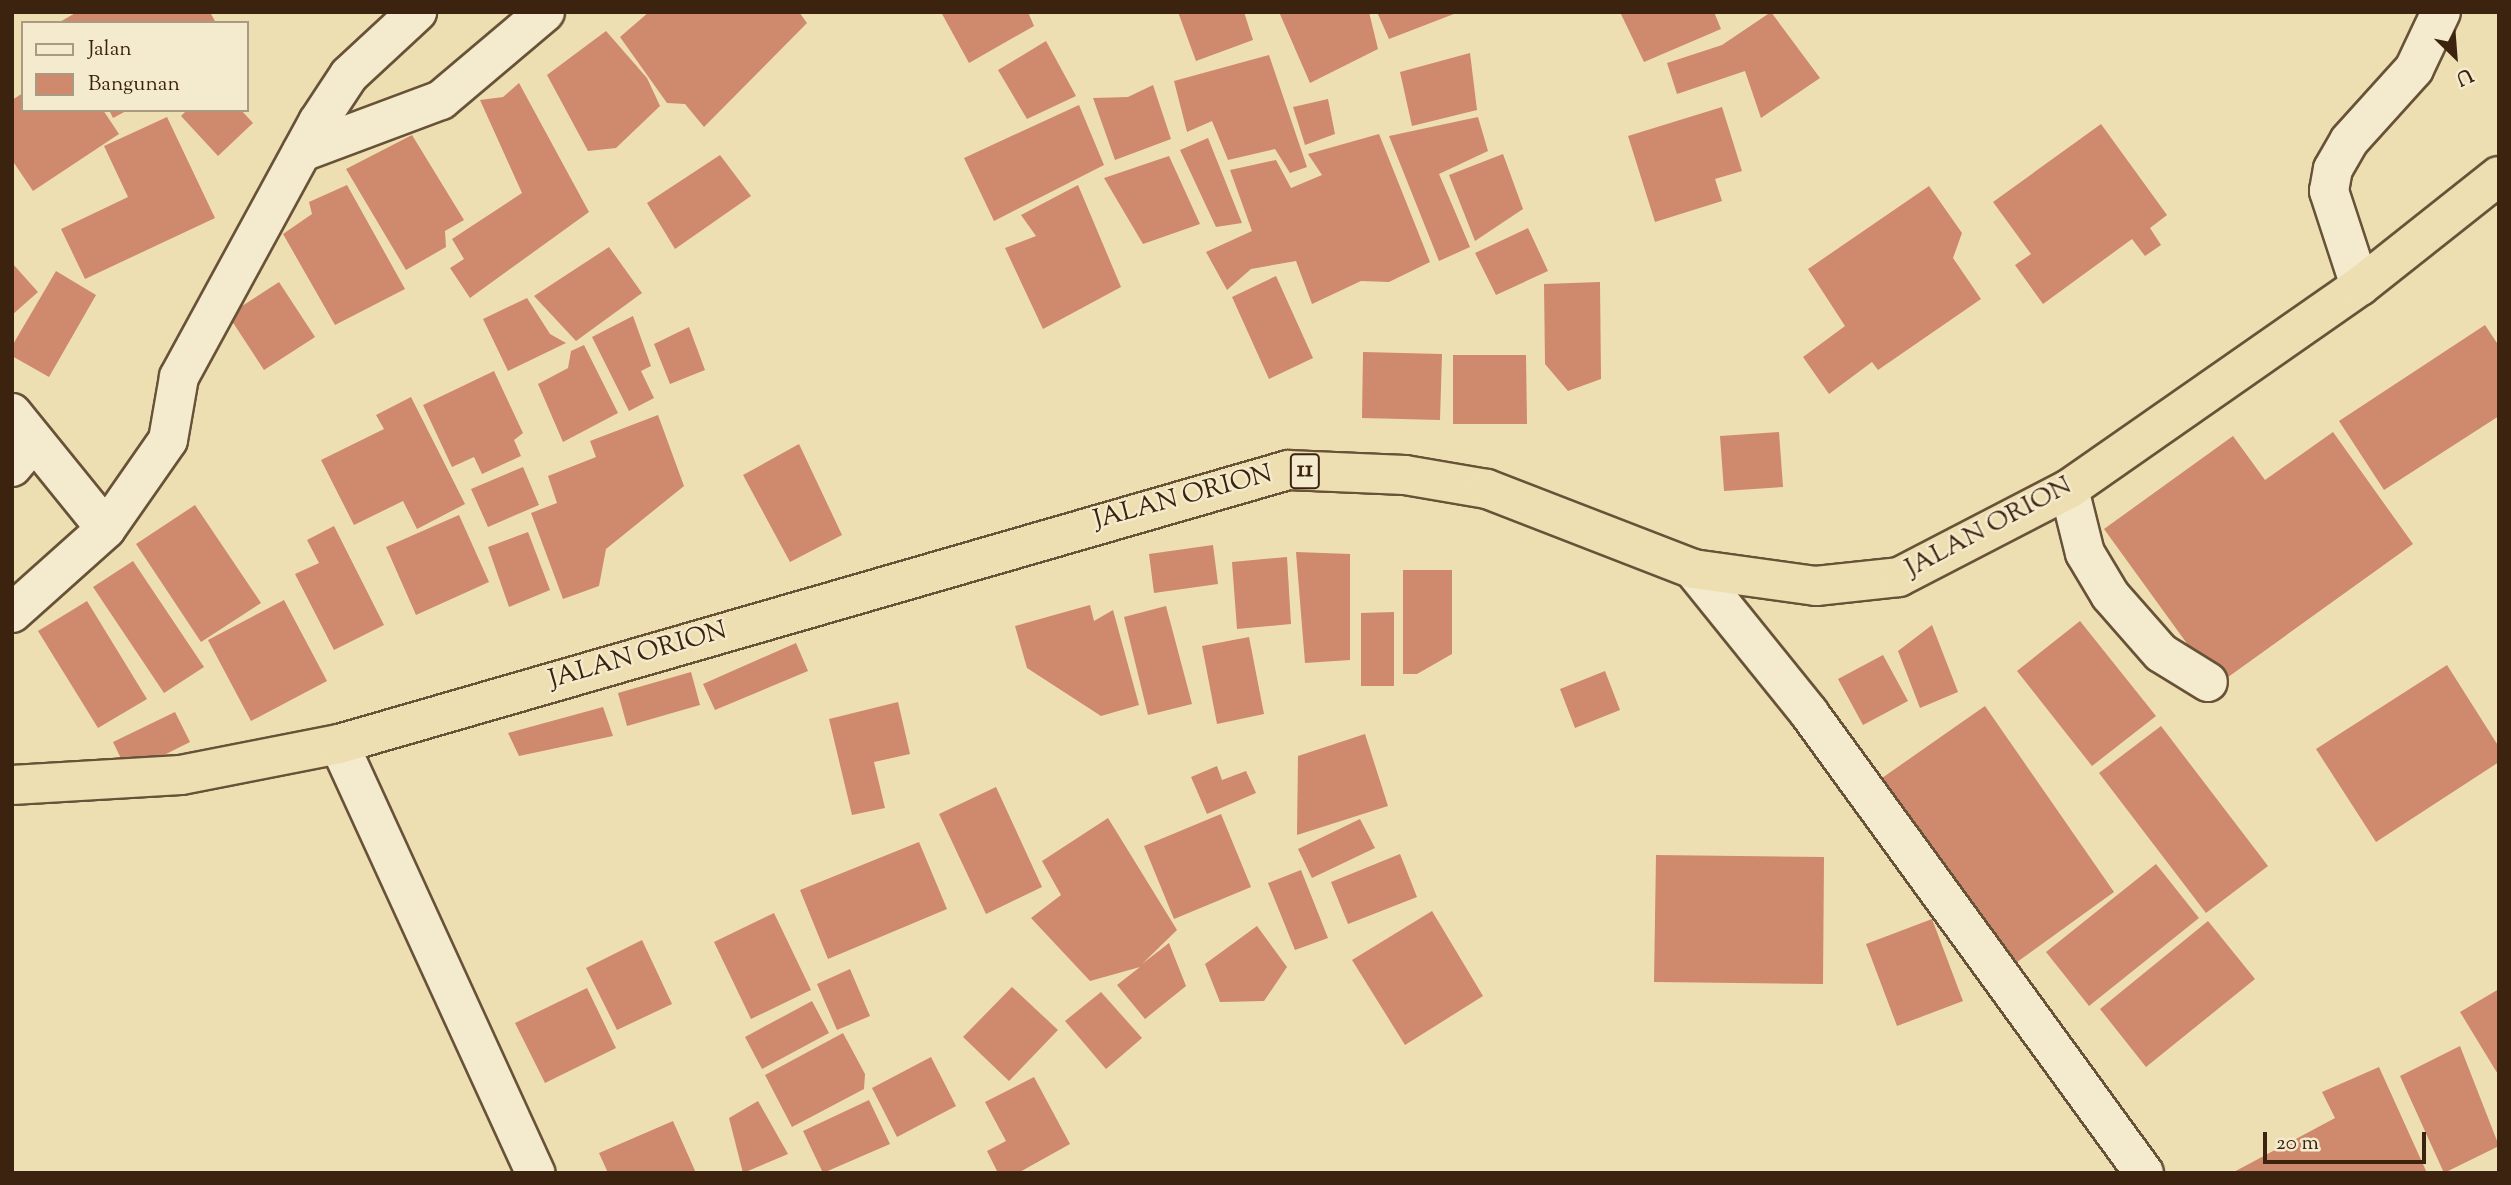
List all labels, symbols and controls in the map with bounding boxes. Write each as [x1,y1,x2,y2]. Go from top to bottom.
legend [21,21,248,112]
north arrow [2420,21,2490,91]
text: Jalan [88,35,132,65]
text: U [2451,60,2477,91]
text: Bangunan [88,70,180,100]
road number: 11 [1289,450,1321,492]
street label: JALAN ORION [1090,459,1276,537]
street label: JALAN ORION [1901,471,2077,585]
street label: JALAN ORION [545,616,731,696]
scale bar [2266,1118,2429,1162]
text: 20 m [2276,1129,2319,1159]

